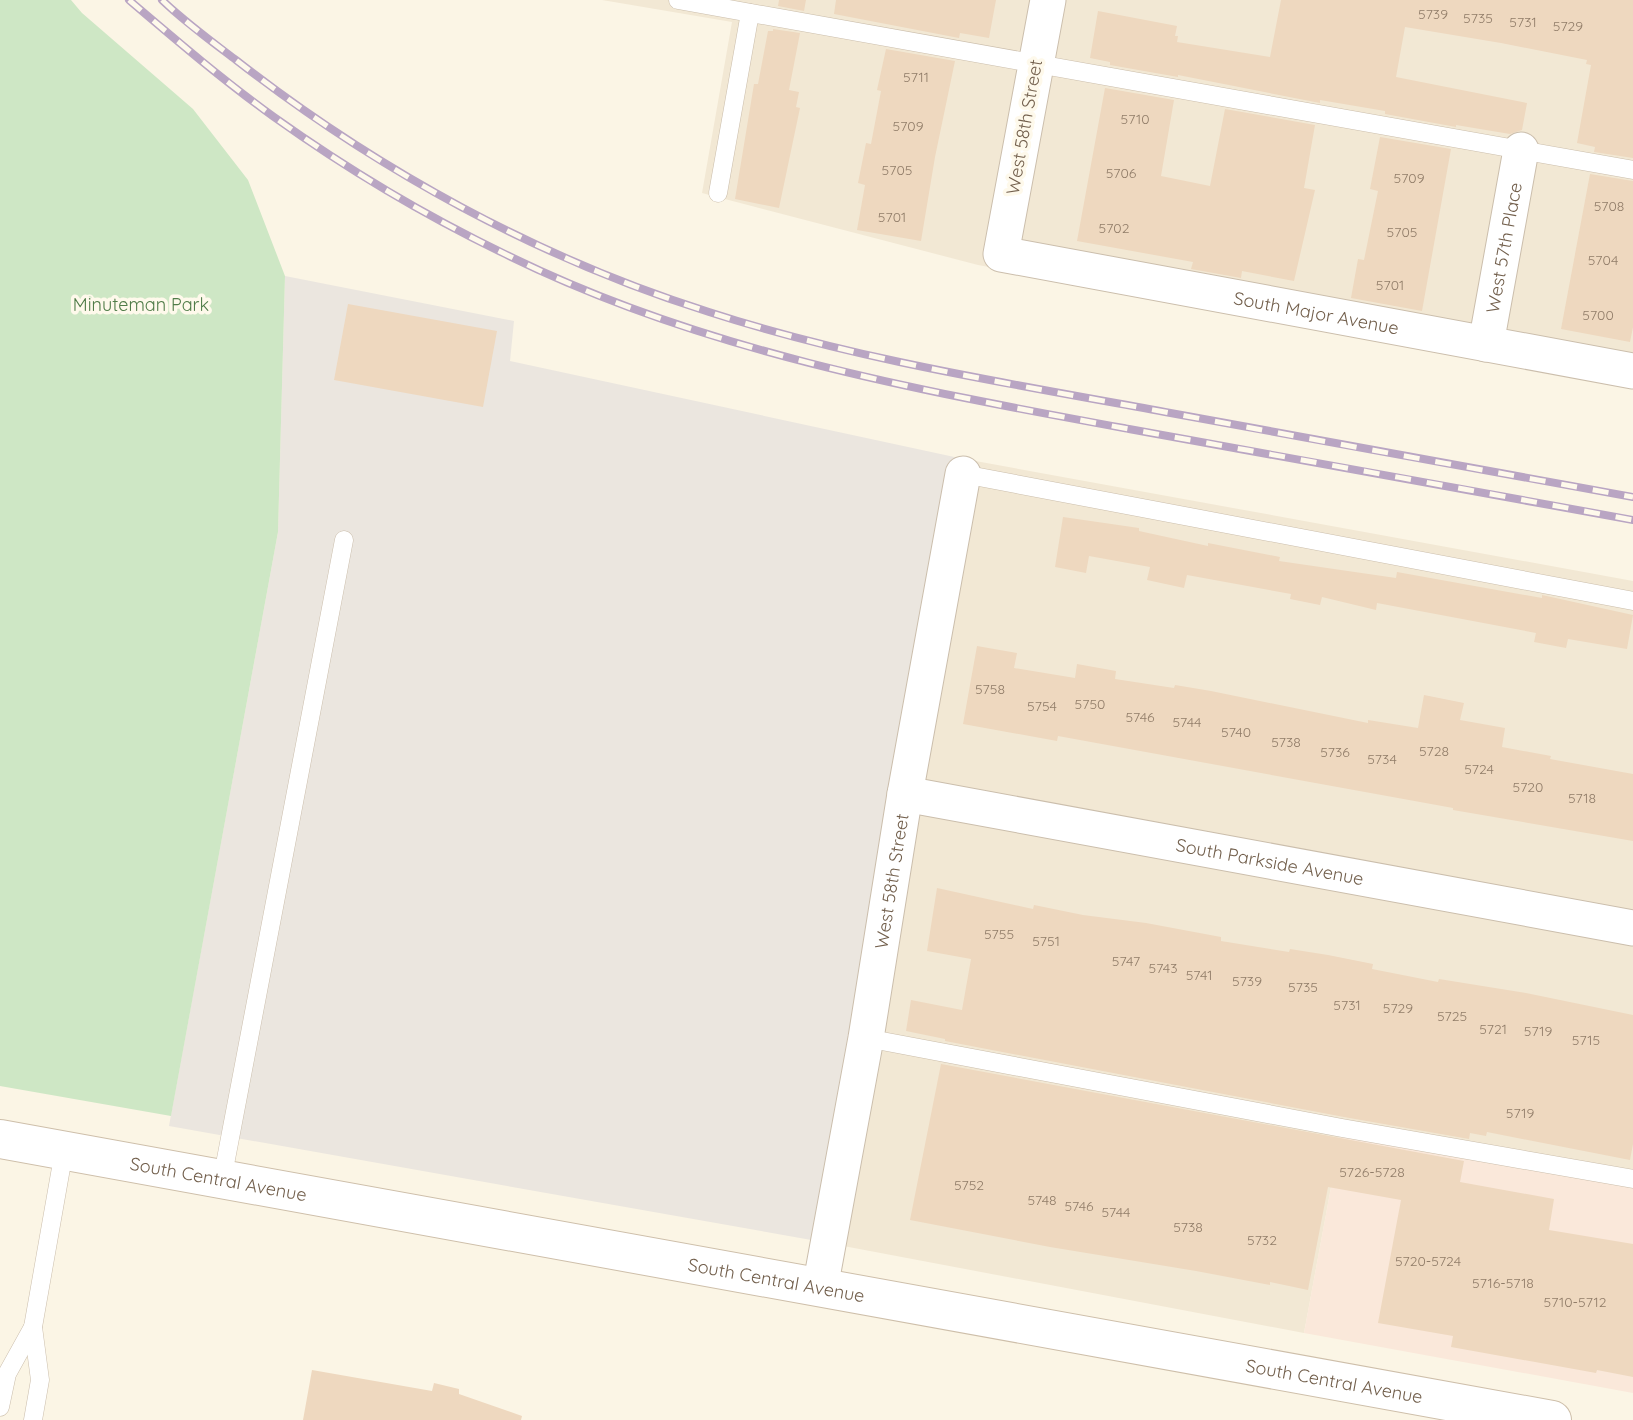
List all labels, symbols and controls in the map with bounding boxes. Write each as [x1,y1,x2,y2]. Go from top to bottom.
house number: 5739 [1418,5,1448,23]
house number: 5735 [1463,9,1493,27]
house number: 5731 [1509,13,1537,31]
house number: 5729 [1553,17,1583,35]
street label: West 58th Street [1001,58,1047,196]
house number: 5711 [903,68,929,86]
house number: 5710 [1121,110,1150,128]
house number: 5709 [893,117,924,135]
house number: 5705 [882,161,912,179]
house number: 5706 [1106,164,1137,182]
house number: 5709 [1394,169,1425,187]
street label: West 57th Place [1480,180,1526,315]
house number: 5708 [1594,197,1624,215]
house number: 5701 [878,208,906,226]
house number: 5702 [1099,219,1130,237]
house number: 5705 [1387,223,1417,241]
house number: 5704 [1588,251,1618,269]
house number: 5701 [1376,276,1404,294]
street label: South Major Avenue [1232,286,1401,339]
park label: Minuteman Park [73,293,209,316]
house number: 5700 [1582,306,1614,324]
house number: 5758 [975,680,1005,698]
house number: 5750 [1075,695,1105,713]
house number: 5754 [1027,697,1057,715]
house number: 5746 [1125,708,1155,726]
house number: 5744 [1172,713,1202,731]
house number: 5740 [1221,723,1251,741]
house number: 5738 [1271,733,1301,751]
house number: 5728 [1419,742,1449,760]
house number: 5736 [1320,743,1350,761]
house number: 5734 [1367,750,1397,768]
house number: 5724 [1464,760,1494,778]
house number: 5720 [1513,778,1543,796]
house number: 5718 [1568,789,1596,807]
street label: West 58th Street [869,812,913,951]
street label: South Parkside Avenue [1174,833,1366,890]
house number: 5755 [984,925,1014,943]
house number: 5751 [1032,932,1060,950]
house number: 5747 [1112,952,1140,970]
house number: 5743 [1149,959,1177,977]
house number: 5741 [1186,966,1212,984]
house number: 5739 [1232,972,1262,990]
house number: 5735 [1288,978,1318,996]
house number: 5731 [1333,996,1361,1014]
house number: 5729 [1383,999,1413,1017]
house number: 5725 [1437,1007,1467,1025]
house number: 5721 [1479,1020,1507,1038]
house number: 5719 [1524,1022,1552,1040]
house number: 5715 [1572,1031,1600,1049]
house number: 5719 [1506,1104,1534,1122]
street label: South Central Avenue [128,1151,309,1206]
house number: 5726-5728 [1339,1163,1405,1181]
house number: 5752 [954,1176,984,1194]
house number: 5748 [1027,1191,1057,1209]
house number: 5746 [1064,1197,1094,1215]
house number: 5744 [1101,1203,1131,1221]
house number: 5738 [1173,1218,1203,1236]
house number: 5732 [1247,1231,1277,1249]
street label: South Central Avenue [686,1252,867,1307]
house number: 5720-5724 [1395,1252,1461,1270]
house number: 5716-5718 [1472,1274,1534,1292]
house number: 5710-5712 [1544,1293,1607,1311]
street label: South Central Avenue [1244,1353,1425,1408]

